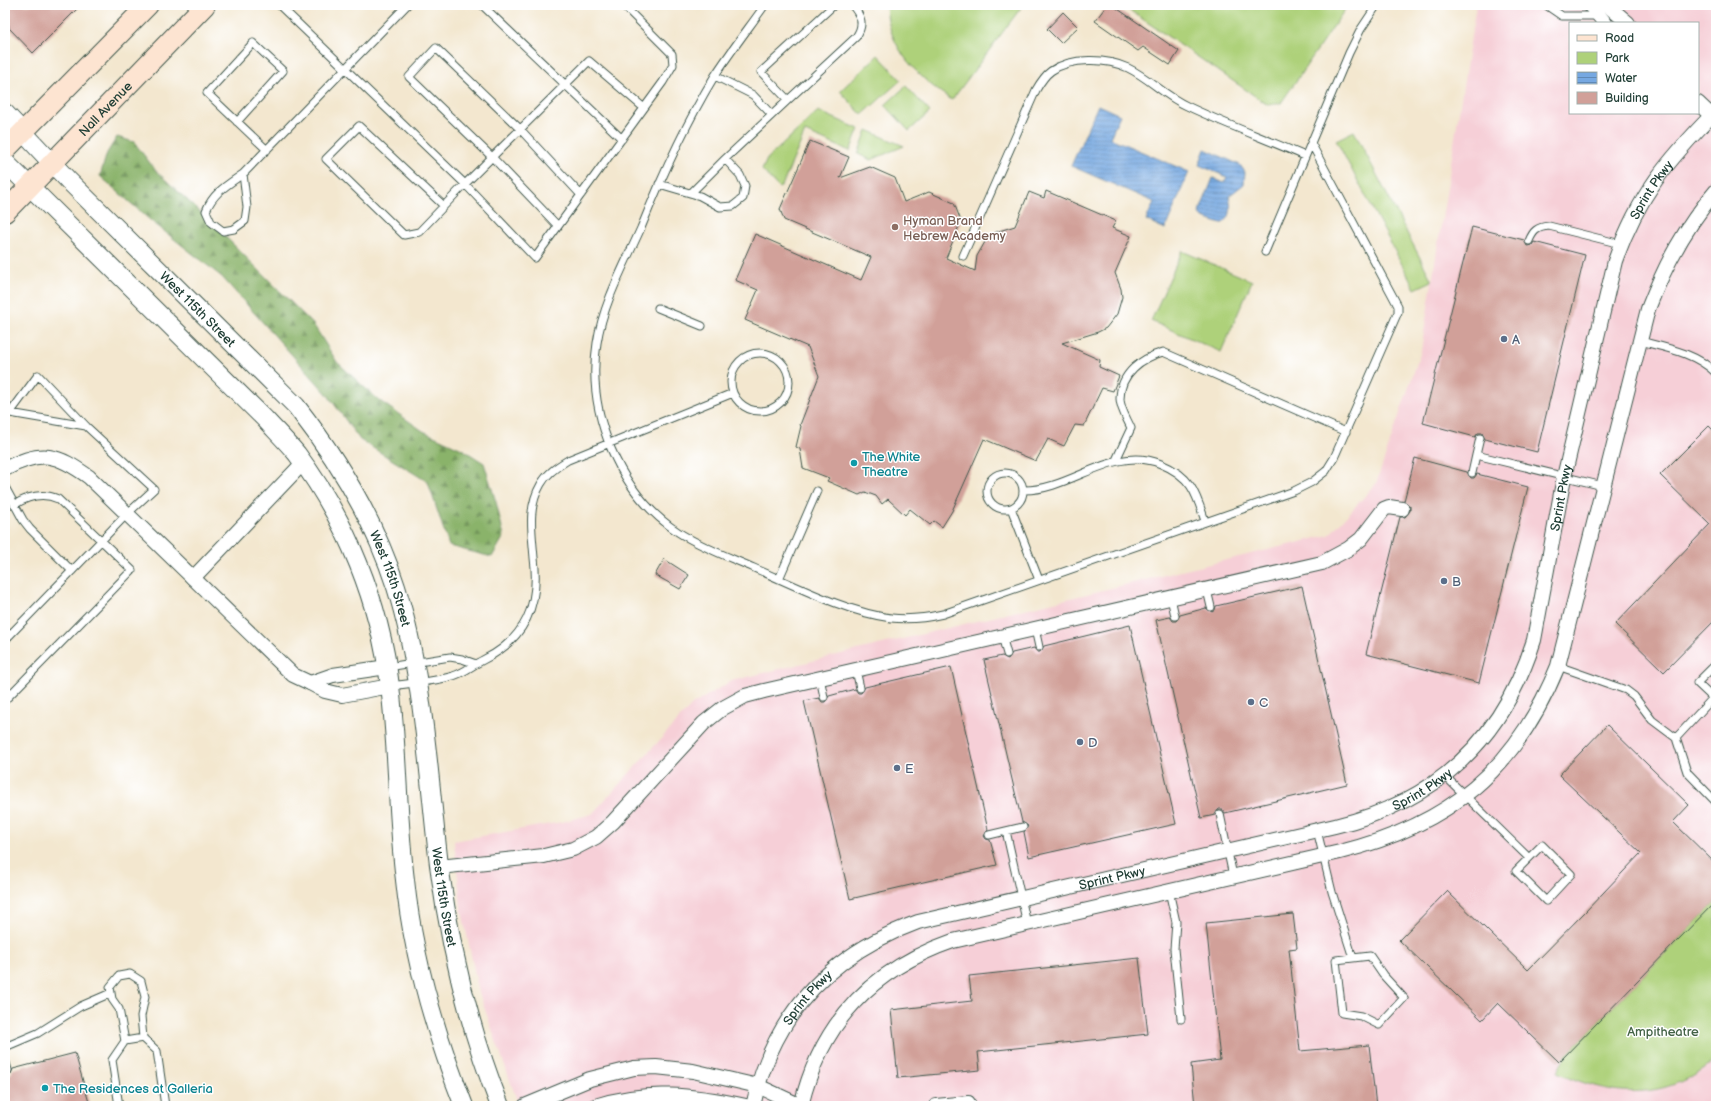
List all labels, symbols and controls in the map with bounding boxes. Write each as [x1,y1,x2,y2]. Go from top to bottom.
legend [1569,22,1699,114]
text: Road [1605,31,1634,46]
text: Park [1605,51,1629,66]
text: Water [1605,71,1637,86]
street label: Nall Avenue [76,78,136,140]
text: Building [1605,91,1649,106]
street label: Sprint Pkwy [1627,157,1677,222]
place label: Hyman Brand Hebrew Academy [903,213,1006,244]
marker: Hyman Brand Hebrew Academy [890,222,900,232]
street label: West 115th Street [156,268,239,351]
place label: A [1512,332,1520,348]
marker: A [1499,334,1509,344]
place label: The White Theatre [862,449,921,480]
marker: The White Theatre [849,458,859,468]
street label: Sprint Pkwy [1547,463,1576,532]
street label: West 115th Street [366,528,414,628]
place label: B [1452,574,1461,590]
marker: B [1439,576,1449,586]
place label: C [1259,695,1268,711]
marker: C [1246,697,1256,707]
place label: D [1088,735,1097,751]
marker: D [1075,737,1085,747]
place label: E [905,761,914,777]
marker: E [892,763,902,773]
street label: Sprint Pkwy [1390,765,1456,814]
street label: West 115th Street [428,847,460,948]
street label: Sprint Pkwy [1077,863,1147,894]
street label: Sprint Pkwy [780,967,836,1028]
park label: Ampitheatre [1627,1024,1699,1040]
place label: The Residences at Galleria [53,1081,213,1097]
marker: The Residences at Galleria [40,1083,50,1093]

